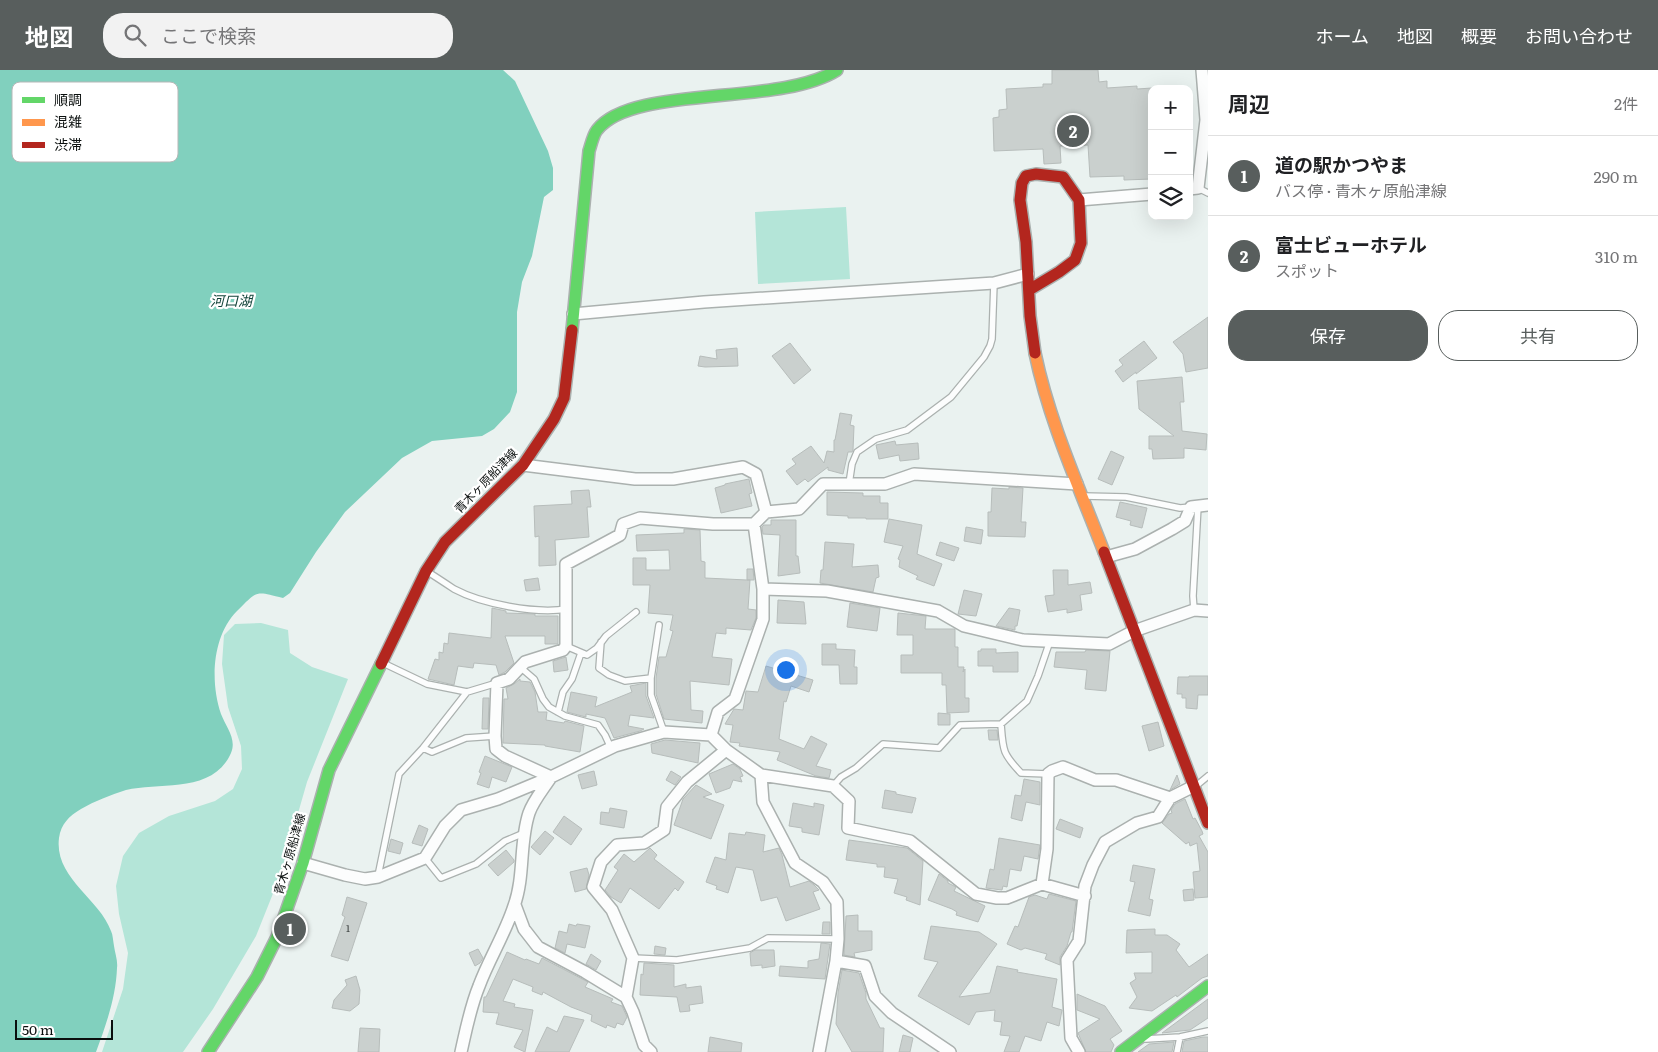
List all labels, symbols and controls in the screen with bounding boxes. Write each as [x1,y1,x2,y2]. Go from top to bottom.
search box [103,13,453,58]
text: 地図 [25,18,73,53]
icon: search [121,21,149,49]
text: ここで検索 [161,21,256,49]
text: ホーム [1316,22,1369,49]
text: 地図 [1397,22,1433,49]
text: 概要 [1461,22,1497,49]
text: お問い合わせ [1525,22,1633,49]
legend [12,82,178,162]
map controls [1148,85,1193,220]
button: + [1148,85,1193,130]
text: 周辺 [1228,87,1270,118]
text: 順調 [54,89,82,109]
text: 2件 [1614,91,1638,115]
text: 混雑 [54,111,82,131]
pin: 2 [1057,112,1089,150]
button: − [1148,130,1193,175]
text: 渋滞 [54,134,82,154]
text: 道の駅かつやま [1275,150,1408,178]
text: 1 [1241,164,1247,188]
text: 290 m [1594,164,1638,188]
button: layers [1148,175,1193,220]
text: バス停 · 青木ヶ原船津線 [1275,178,1447,202]
text: 富士ビューホテル [1275,230,1427,258]
text: 2 [1240,244,1248,268]
text: 310 m [1595,244,1638,268]
text: スポット [1275,258,1339,282]
water label: 河口湖 [210,290,254,310]
button: 保存 [1228,310,1428,361]
button: 共有 [1438,310,1638,361]
street label: 青木ヶ原船津線 [450,444,521,517]
your location [773,657,799,683]
street label: 青木ヶ原船津線 [269,811,309,897]
pin: 1 [274,910,306,948]
house number: 1 [346,920,350,935]
scale bar [15,1017,112,1040]
text: 50 m [22,1019,54,1039]

